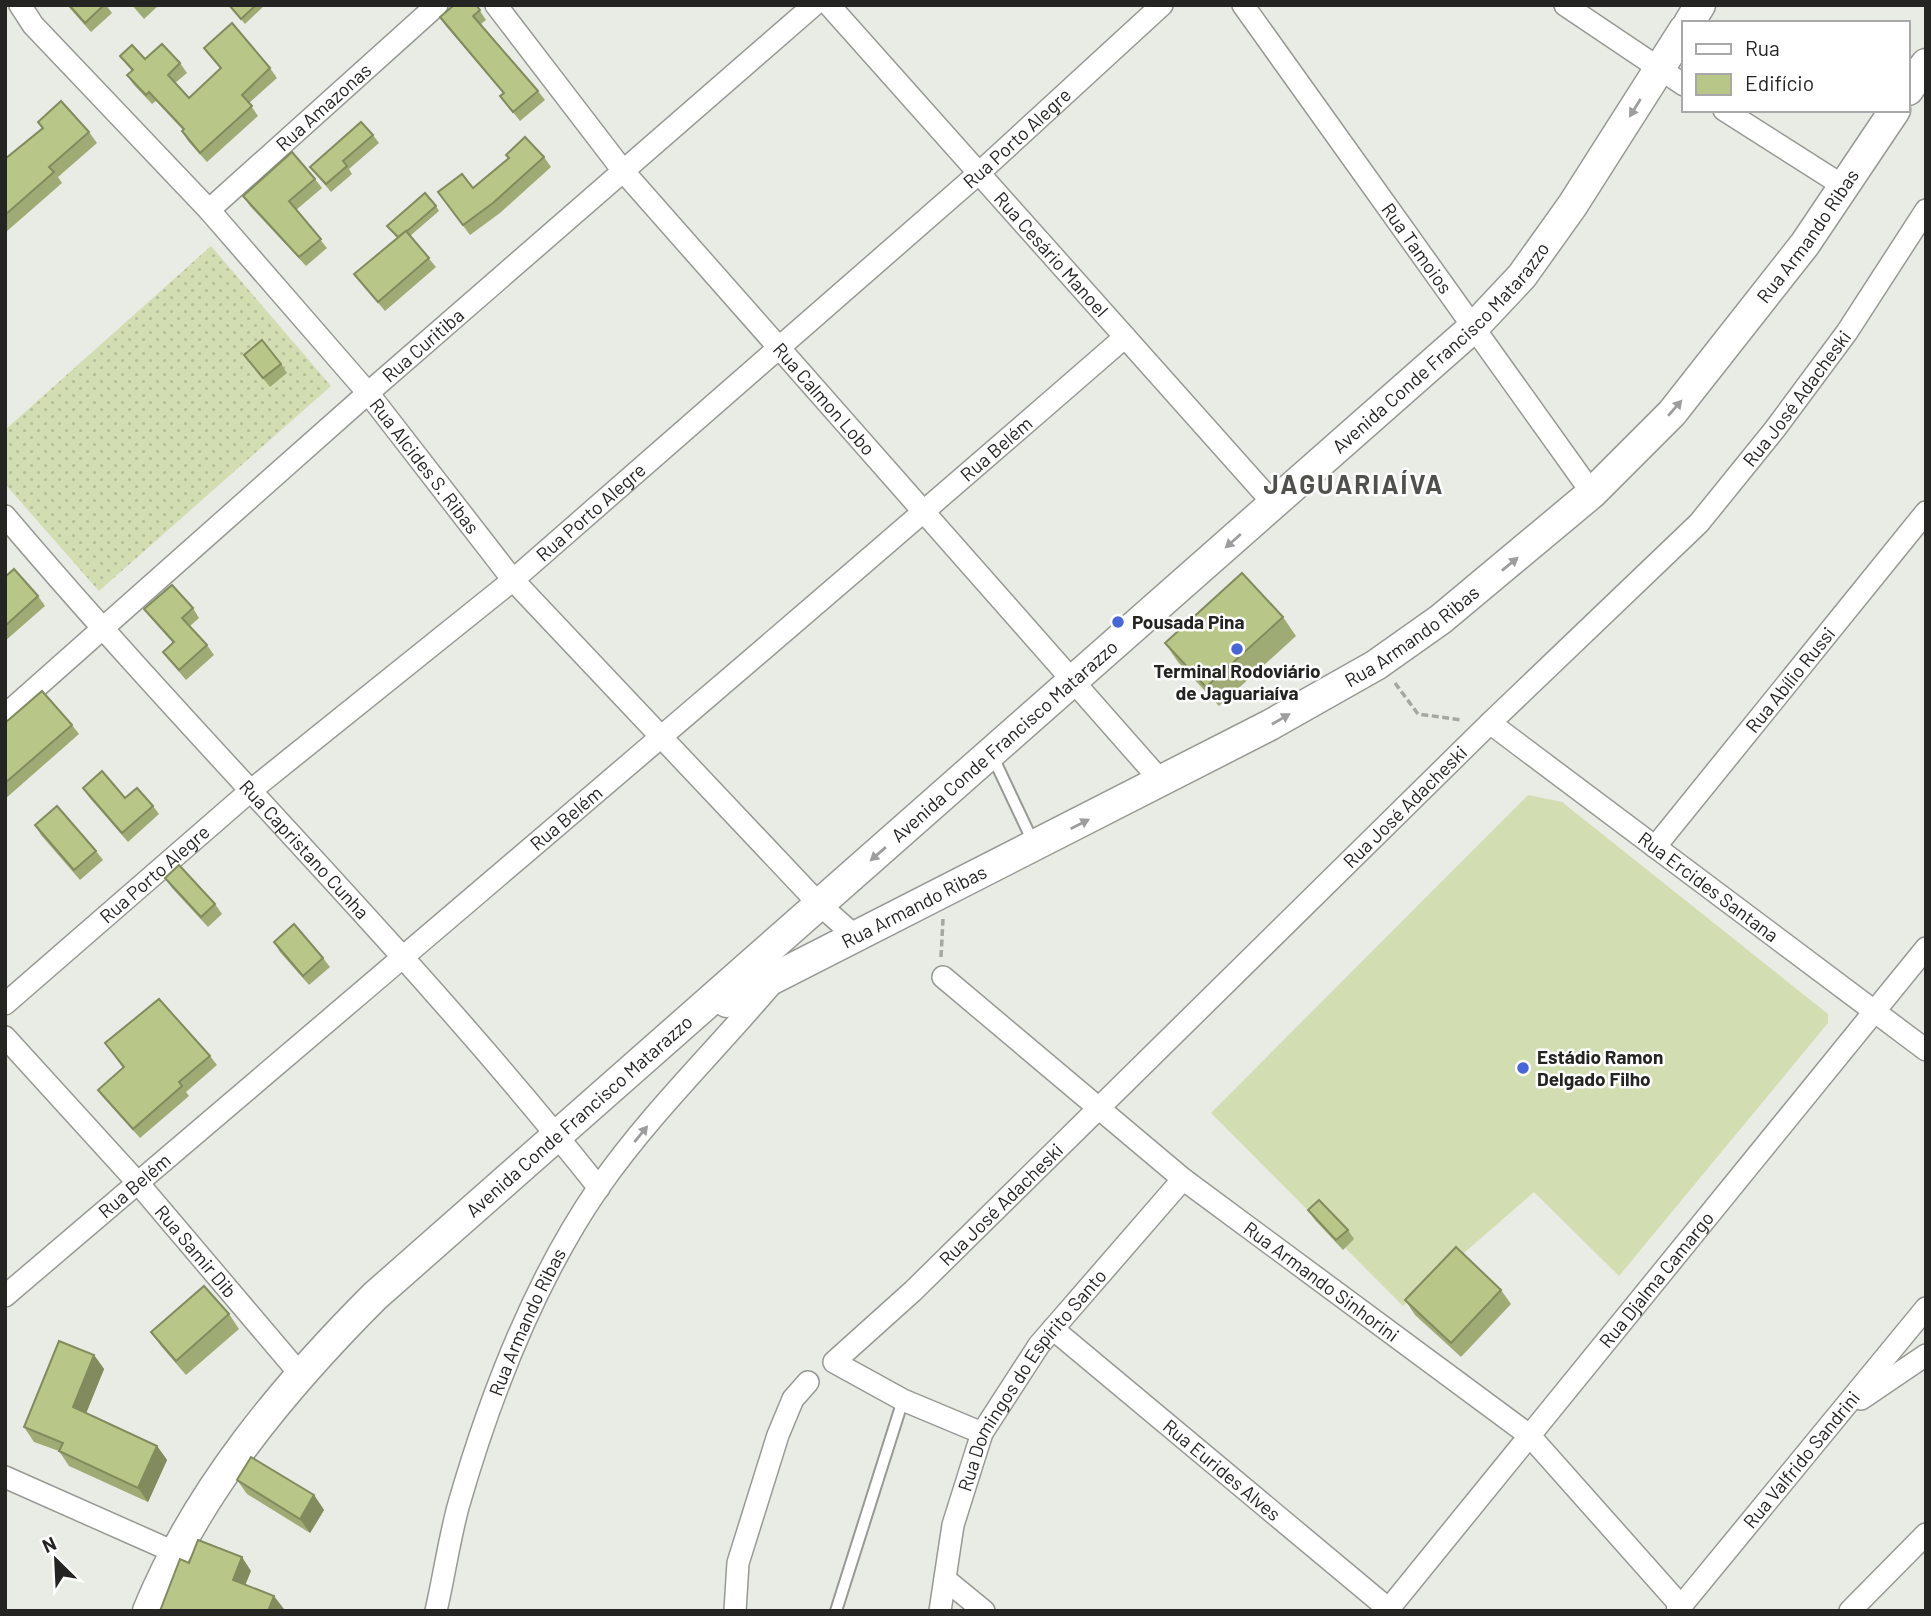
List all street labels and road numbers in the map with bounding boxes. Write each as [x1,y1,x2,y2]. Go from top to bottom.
street label: Rua Amazonas [271,58,376,155]
street label: Rua Porto Alegre [958,83,1075,193]
street label: Rua Armando Ribas [1751,164,1863,307]
street label: Rua Cesário Manoel [990,187,1113,321]
street label: Rua Tamoios [1377,198,1458,298]
street label: Avenida Conde Francisco Matarazzo [1327,237,1554,458]
street label: Rua Curitiba [377,303,468,387]
street label: Rua José Adacheski [1738,326,1855,471]
street label: Rua Calmon Lobo [769,338,880,460]
street label: Rua Alcides S. Ribas [365,393,485,538]
street label: Rua Belém [955,411,1037,486]
street label: Rua Porto Alegre [531,458,650,566]
street label: Rua Armando Ribas [1340,580,1483,691]
street label: Rua Abílio Russi [1740,622,1839,737]
street label: Avenida Conde Francisco Matarazzo [886,635,1122,846]
street label: Rua José Adacheski [1338,740,1471,872]
street label: Rua Capristano Cunha [235,775,374,923]
street label: Rua Belém [525,780,607,855]
street label: Rua Porto Alegre [95,820,214,928]
street label: Rua Ercides Santana [1634,826,1783,946]
street label: Rua Armando Ribas [838,860,990,953]
street label: Avenida Conde Francisco Matarazzo [461,1010,697,1221]
street label: Rua José Adacheski [934,1138,1067,1270]
street label: Rua Belém [93,1148,175,1223]
street label: Rua Samir Dib [150,1200,242,1302]
street label: Rua Djalma Camargo [1594,1207,1718,1352]
street label: Rua Armando Sinhorini [1240,1216,1404,1346]
street label: Rua Armando Ribas [483,1244,570,1399]
street label: Rua Domingos do Espírito Santo [952,1264,1111,1494]
street label: Rua Valfrido Sandrini [1738,1386,1864,1533]
street label: Rua Eurides Alves [1159,1414,1286,1525]

